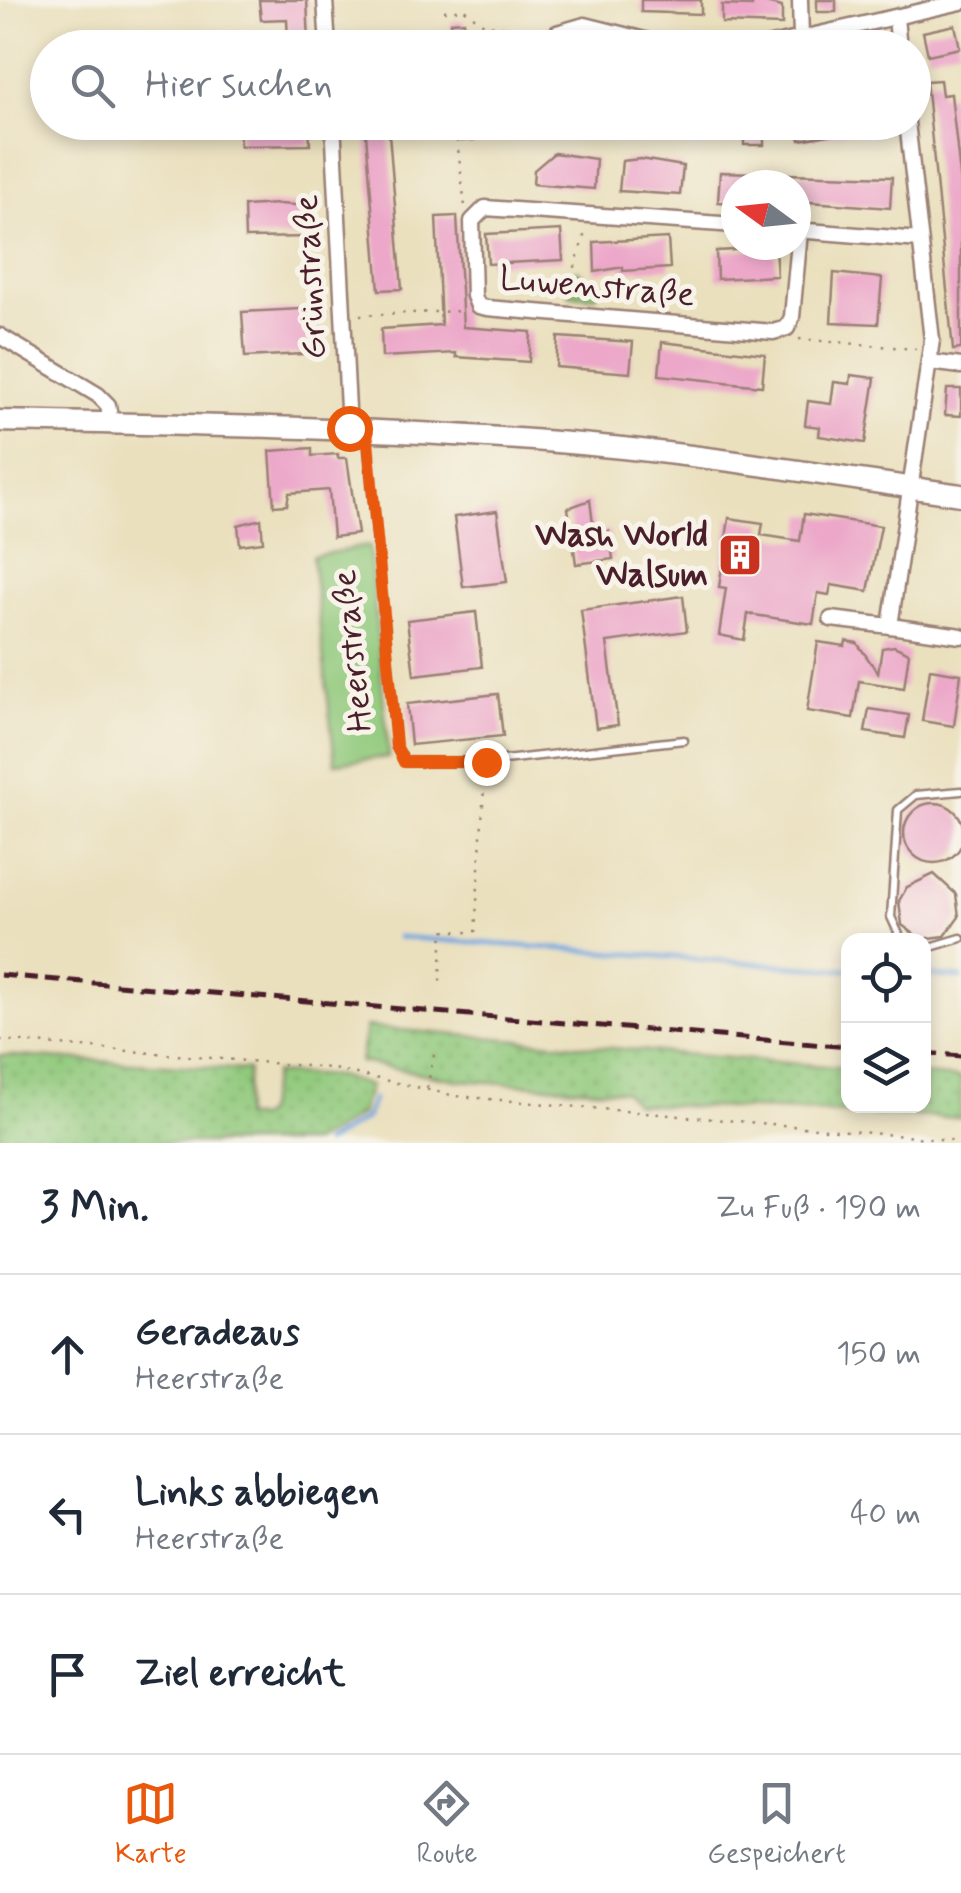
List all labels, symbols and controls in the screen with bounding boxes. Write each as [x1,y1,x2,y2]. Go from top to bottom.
search box [30,30,931,140]
icon: search [65,58,120,113]
text: Hier suchen [145,61,333,110]
north arrow [721,170,811,260]
street label: Grünstraße [284,193,338,361]
street label: Luwenstraße [498,256,696,318]
route start [327,406,373,452]
place label: Wash World Walsum [535,512,708,598]
building icon: Wash World Walsum [717,532,763,578]
street label: Heerstraße [322,568,384,734]
route end [464,740,510,786]
map controls [841,933,931,1113]
button: locate [841,933,931,1023]
button: layers [841,1023,931,1113]
text: 3 Min. [40,1181,149,1236]
text: Zu Fuß · 190 m [716,1187,921,1229]
text: Geradeaus [135,1309,300,1358]
icon: ahead [40,1327,95,1382]
text: 150 m [836,1333,921,1375]
text: Heerstraße [135,1358,284,1400]
text: Links abbiegen [135,1469,380,1518]
icon: left [40,1487,95,1542]
text: 40 m [850,1493,921,1535]
text: Heerstraße [135,1518,284,1560]
icon: arrive [40,1647,95,1702]
text: Ziel erreicht [135,1650,346,1699]
tab: Karte [115,1776,187,1873]
tab: Route [416,1776,477,1873]
tab: Gespeichert [707,1776,846,1873]

